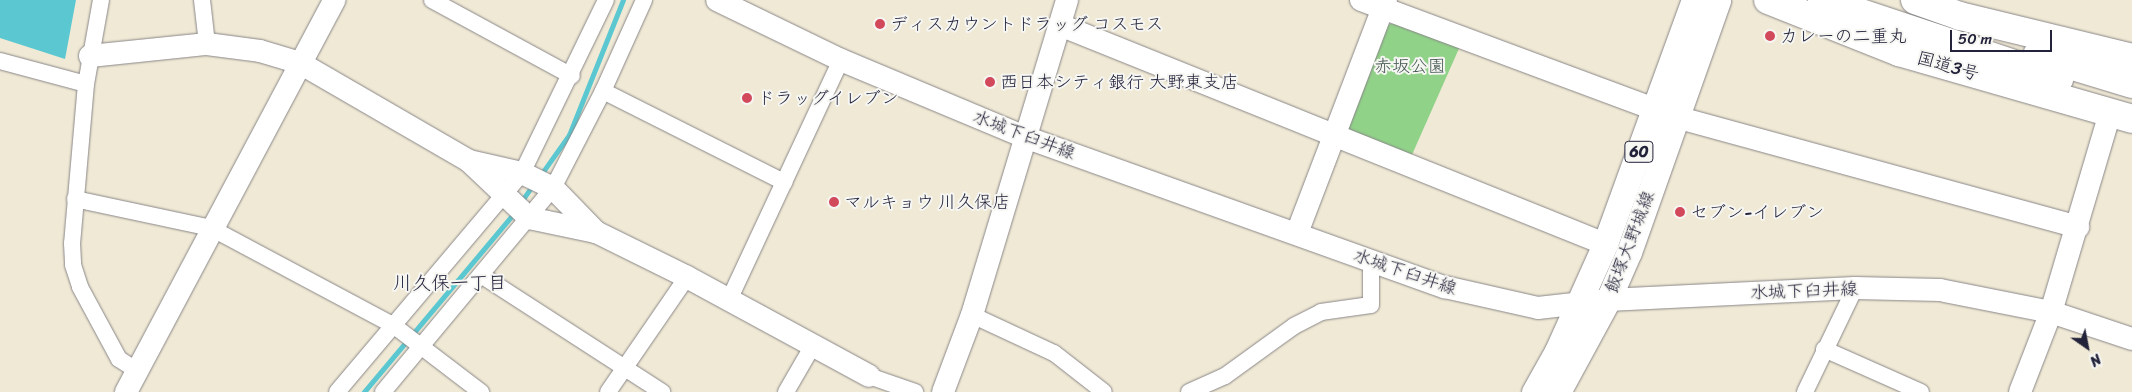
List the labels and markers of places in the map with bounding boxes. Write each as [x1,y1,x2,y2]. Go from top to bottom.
place label: ディスカウントドラッグ コスモス [890,13,1165,35]
marker: ディスカウントドラッグ コスモス [874,18,886,30]
place label: カレーの二重丸 [1780,25,1907,47]
marker: カレーの二重丸 [1764,30,1776,42]
place label: 西日本シティ銀行 大野東支店 [1000,71,1239,93]
marker: 西日本シティ銀行 大野東支店 [984,76,996,88]
place label: ドラッグイレブン [757,87,901,109]
marker: ドラッグイレブン [741,92,753,104]
place label: マルキョウ 川久保店 [844,191,1011,213]
marker: マルキョウ 川久保店 [828,196,840,208]
place label: セブン-イレブン [1690,201,1824,223]
marker: セブン-イレブン [1674,206,1686,218]

